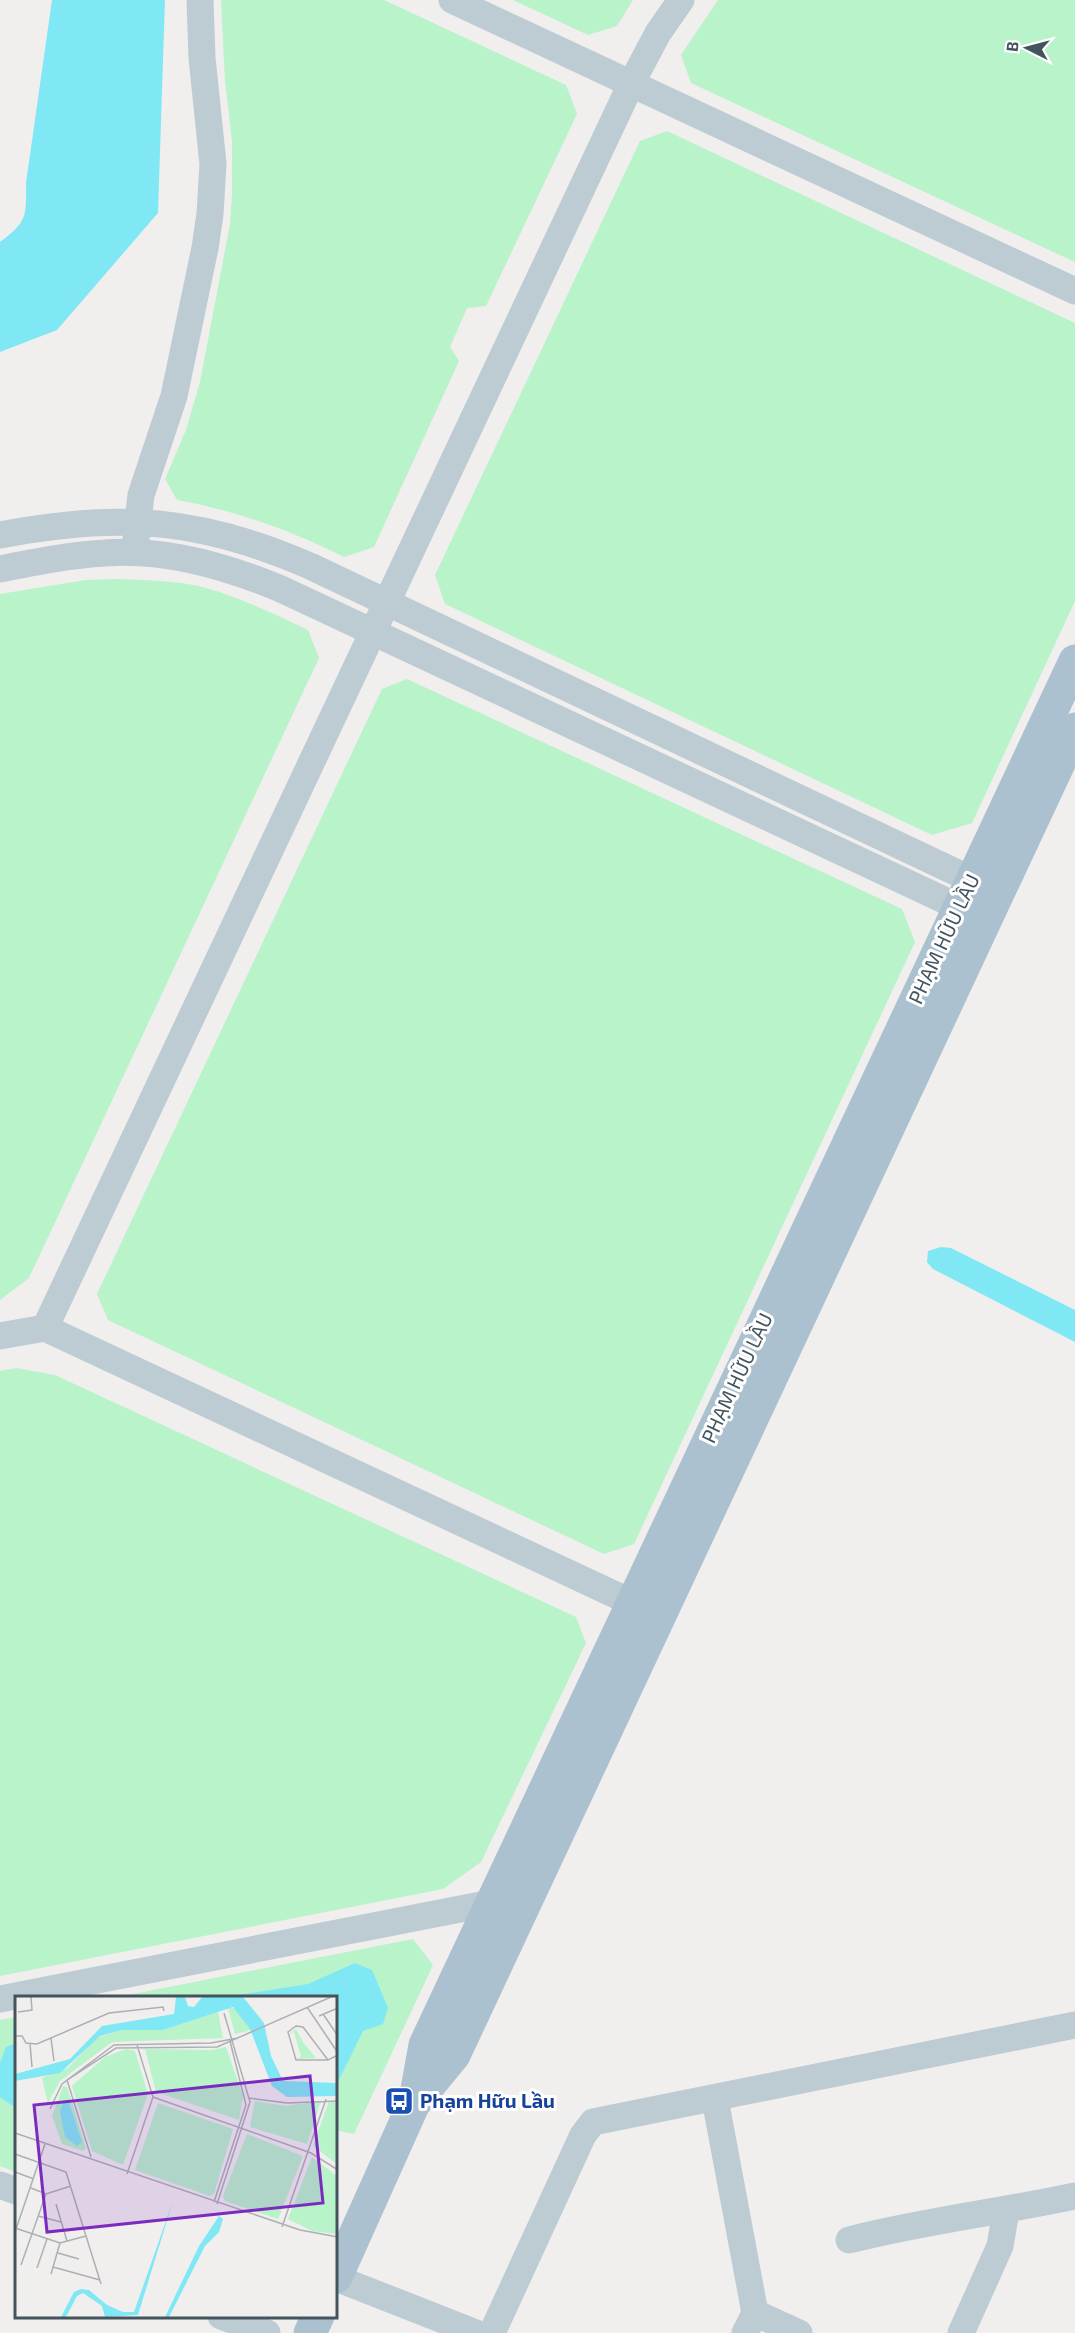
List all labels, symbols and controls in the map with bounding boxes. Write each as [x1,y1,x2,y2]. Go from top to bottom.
north arrow [997,18,1057,78]
text: B [1002,40,1022,52]
street label: PHẠM HỮU LẦU [903,870,984,1007]
street label: PHẠM HỮU LẦU [696,1309,777,1446]
inset map [15,1996,338,2318]
bus stop icon: Phạm Hữu Lầu [383,2085,415,2117]
place label: Phạm Hữu Lầu [420,2088,555,2112]

